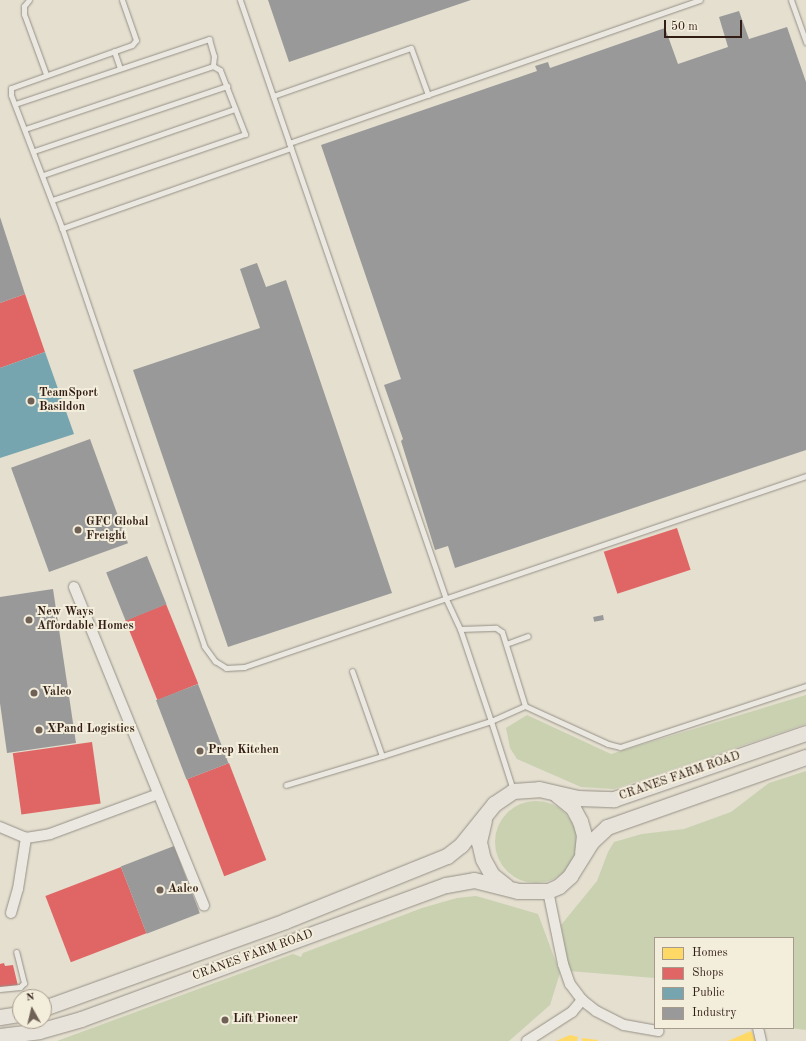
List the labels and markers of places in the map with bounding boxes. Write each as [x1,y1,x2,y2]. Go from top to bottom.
place label: TeamSport Basildon [39,387,98,415]
marker: TeamSport Basildon [26,396,36,406]
place label: GFC Global Freight [86,516,148,544]
marker: GFC Global Freight [73,525,83,535]
place label: New Ways Affordable Homes [37,606,134,634]
marker: New Ways Affordable Homes [24,615,34,625]
place label: Valeo [42,686,72,700]
marker: Valeo [29,688,39,698]
place label: XPand Logistics [47,723,135,737]
marker: XPand Logistics [34,725,44,735]
place label: Prep Kitchen [208,744,279,758]
marker: Prep Kitchen [195,746,205,756]
place label: Aalco [168,883,199,897]
marker: Aalco [155,885,165,895]
place label: Lift Pioneer [233,1013,298,1027]
marker: Lift Pioneer [220,1015,230,1025]

